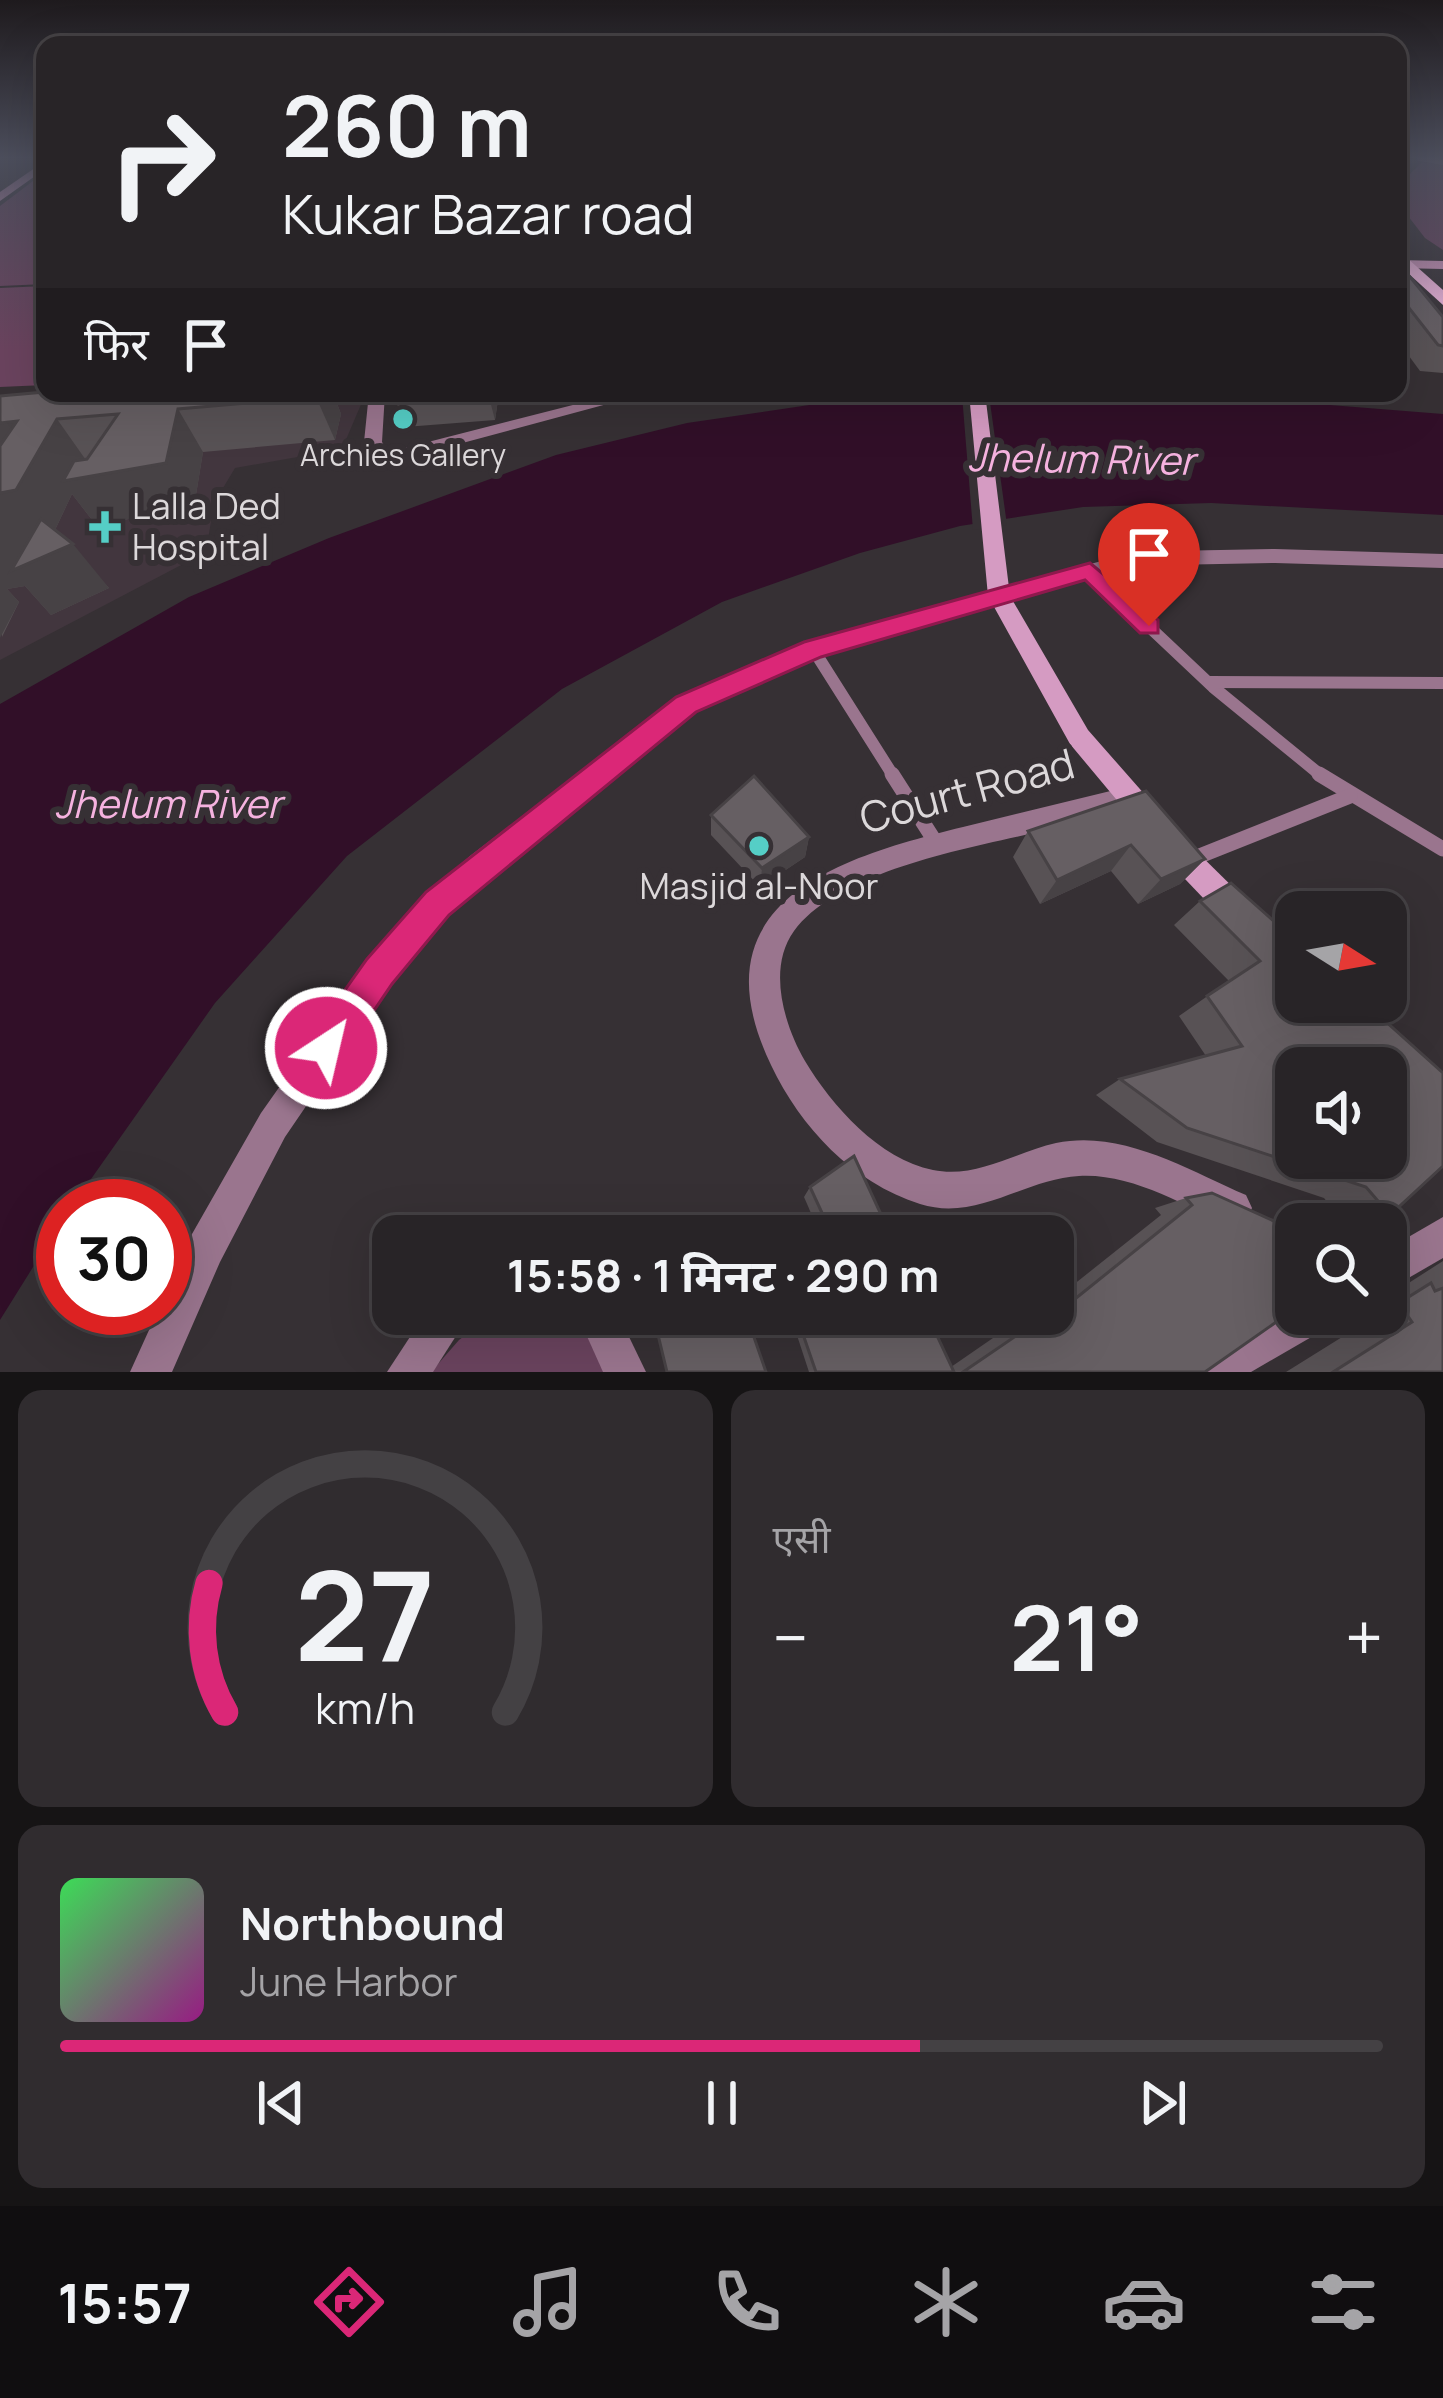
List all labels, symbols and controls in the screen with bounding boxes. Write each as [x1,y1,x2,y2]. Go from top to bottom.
text: 260 m [282,67,532,182]
icon: right [84,84,240,240]
text: Kukar Bazar road [282,176,694,250]
text: फिर [84,312,149,374]
icon: arrive [173,312,239,378]
marker: Archies Gallery [390,406,416,432]
water label: Jhelum River [967,429,1200,487]
place label: Archies Gallery [300,434,506,475]
place label: Lalla Ded Hospital [132,481,281,571]
pin [1098,503,1200,626]
marker: Lalla Ded Hospital [89,511,121,543]
icon: arrive [1116,521,1182,587]
street label: Court Road [853,734,1080,846]
water label: Jhelum River [55,776,286,830]
marker: Masjid al-Noor [746,833,772,859]
place label: Masjid al-Noor [640,861,878,910]
north arrow [1275,891,1407,1023]
map controls [1275,891,1407,1335]
position arrow [263,985,389,1111]
button: sound [1275,1047,1407,1179]
speed limit sign: 30 [36,1179,192,1335]
button: search [1275,1203,1407,1335]
text: 15:58 · 1 मिनट · 290 m [507,1244,939,1306]
text: एसी [773,1511,831,1565]
text: 27 [295,1528,436,1698]
text: 21° [1010,1575,1143,1698]
text: − [773,1592,808,1682]
text: + [1345,1592,1383,1682]
text: km/h [315,1677,415,1736]
text: Northbound [240,1892,505,1954]
text: June Harbor [240,1954,458,2008]
icon: previous [248,2070,314,2136]
icon: pause [689,2070,755,2136]
icon: next [1130,2070,1196,2136]
icon: directions [307,2260,391,2344]
icon: music [506,2260,590,2344]
icon: phone [705,2260,789,2344]
icon: climate [904,2260,988,2344]
icon: car [1102,2260,1186,2344]
icon: filters [1301,2260,1385,2344]
text: 15:57 [57,2265,192,2339]

